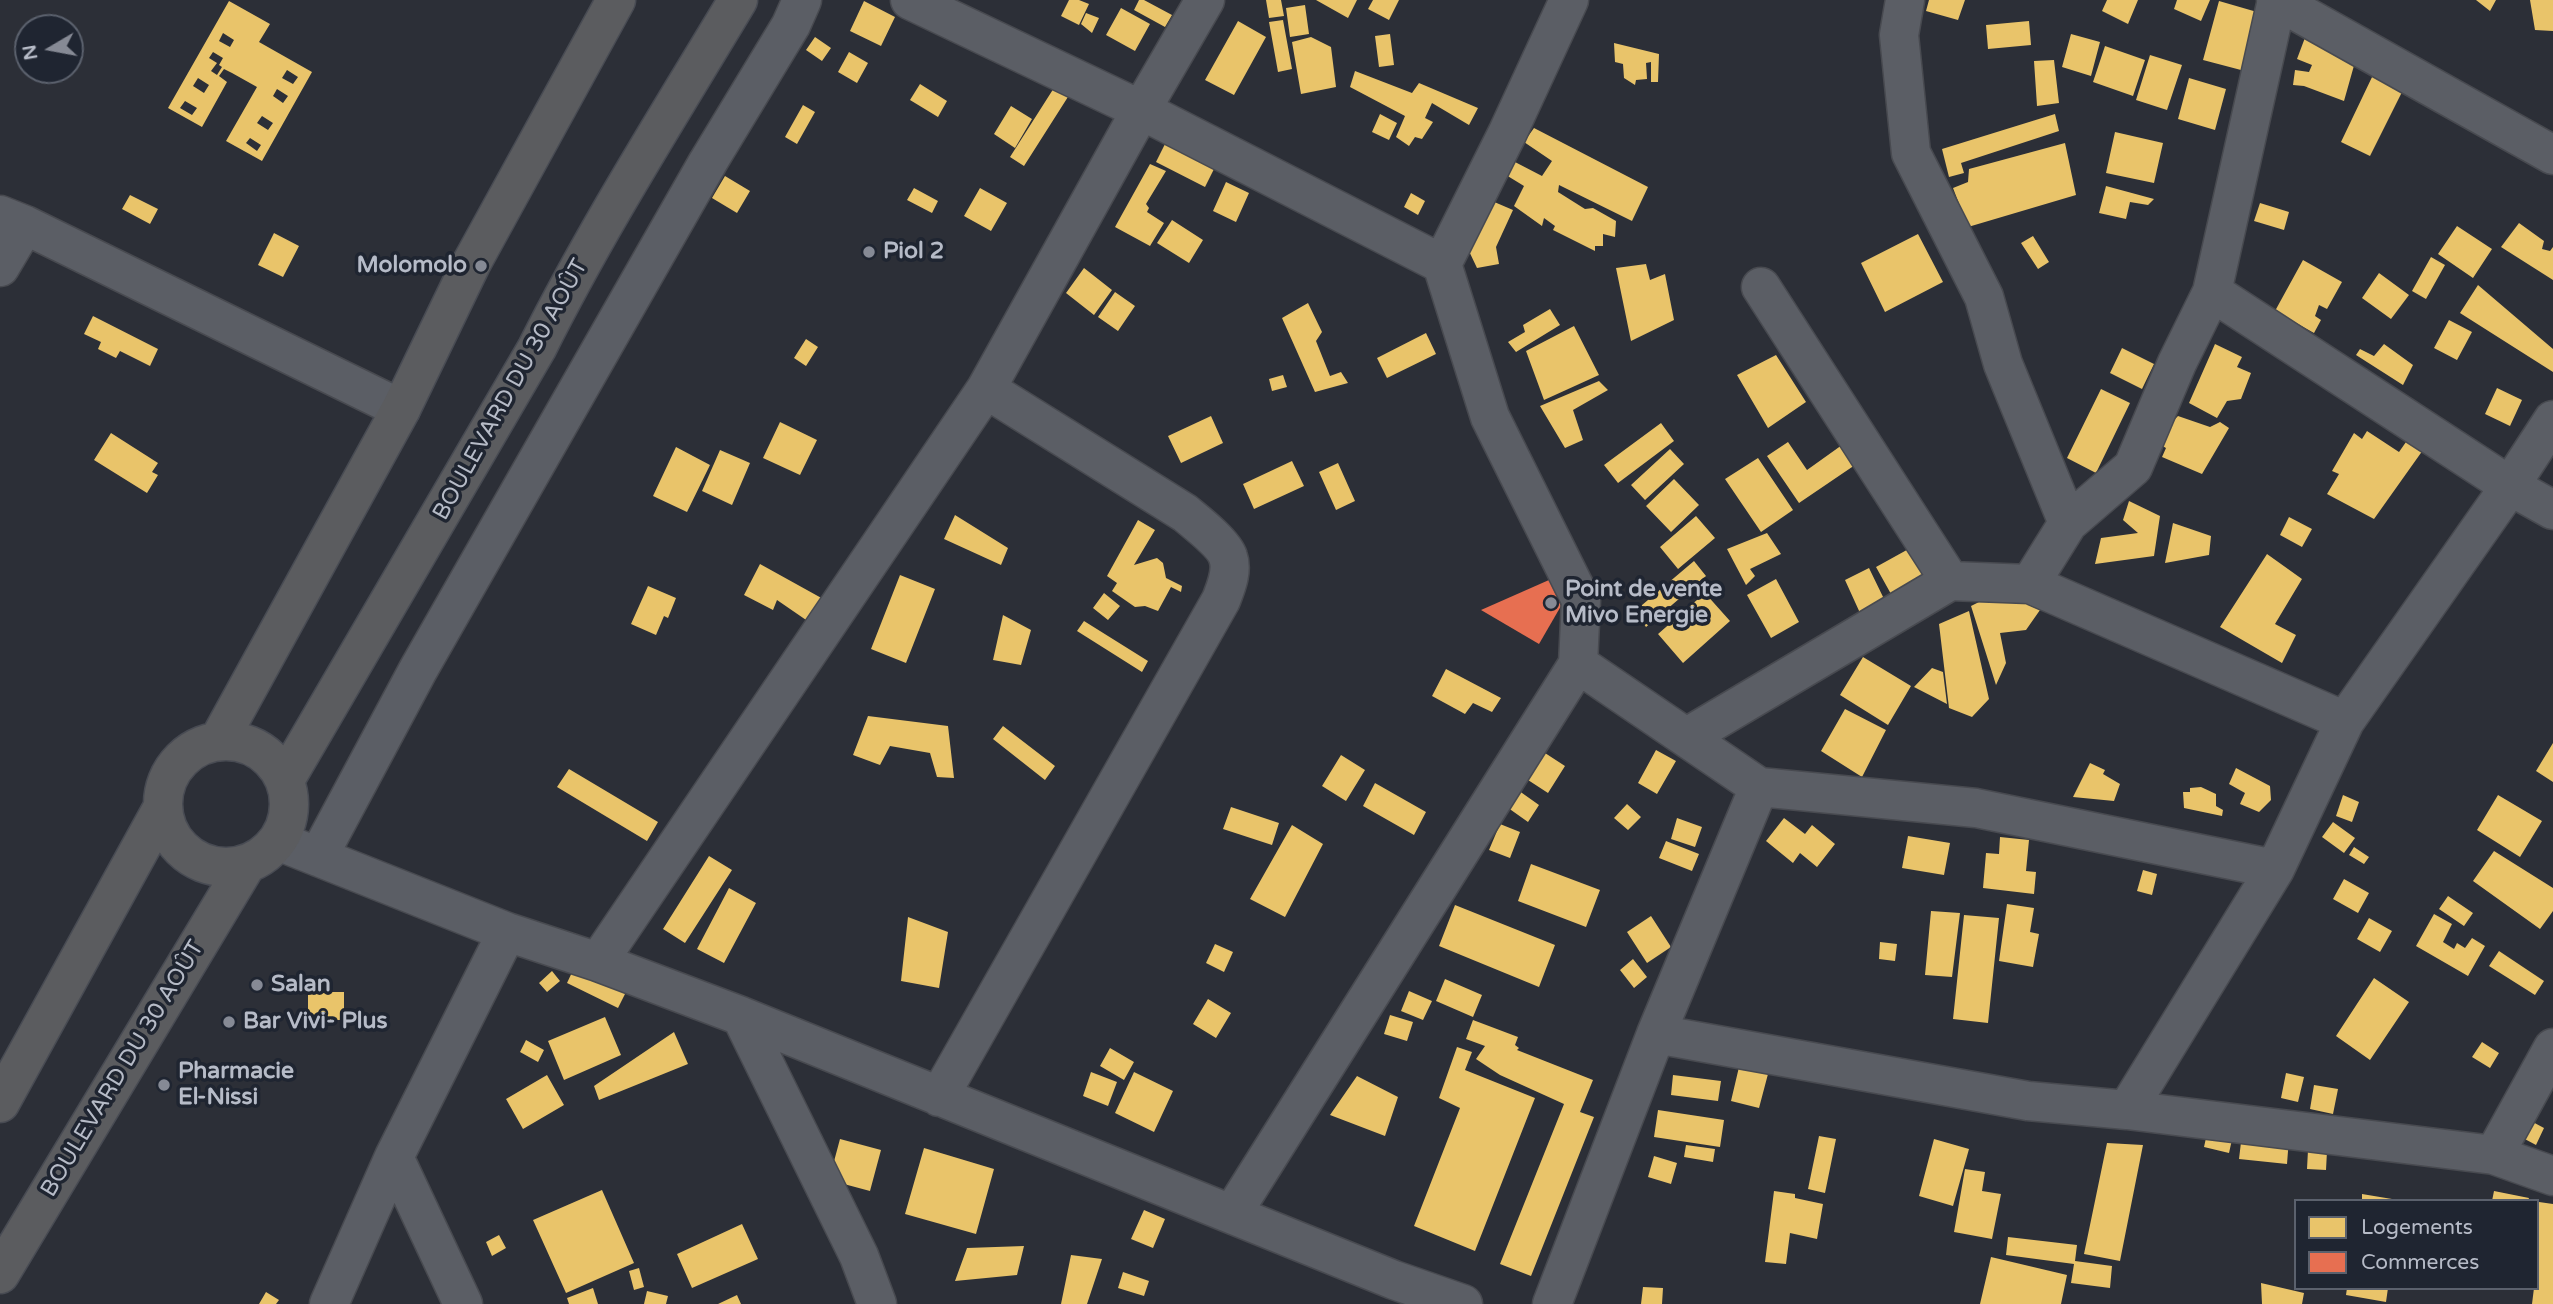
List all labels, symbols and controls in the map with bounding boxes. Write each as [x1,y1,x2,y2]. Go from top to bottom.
north arrow [14,14,84,84]
text: N [18,43,42,62]
place label: Piol 2 [883,238,944,266]
marker: Piol 2 [861,244,877,260]
place label: Molomolo [357,252,467,280]
street label: BOULEVARD DU 30 AOÛT [428,255,594,525]
marker: Molomolo [473,258,489,274]
place label: Point de vente Mivo Energie [1565,576,1722,630]
marker: Point de vente Mivo Energie [1543,595,1559,611]
street label: BOULEVARD DU 30 AOÛT [35,936,211,1202]
place label: Salan [271,971,331,999]
marker: Salan [249,977,265,993]
place label: Bar Vivi- Plus [243,1008,387,1036]
marker: Bar Vivi- Plus [221,1014,237,1030]
place label: Pharmacie El-Nissi [178,1058,294,1112]
marker: Pharmacie El-Nissi [156,1077,172,1093]
legend [2294,1199,2539,1290]
text: Logements [2361,1215,2473,1240]
text: Commerces [2361,1250,2479,1275]

